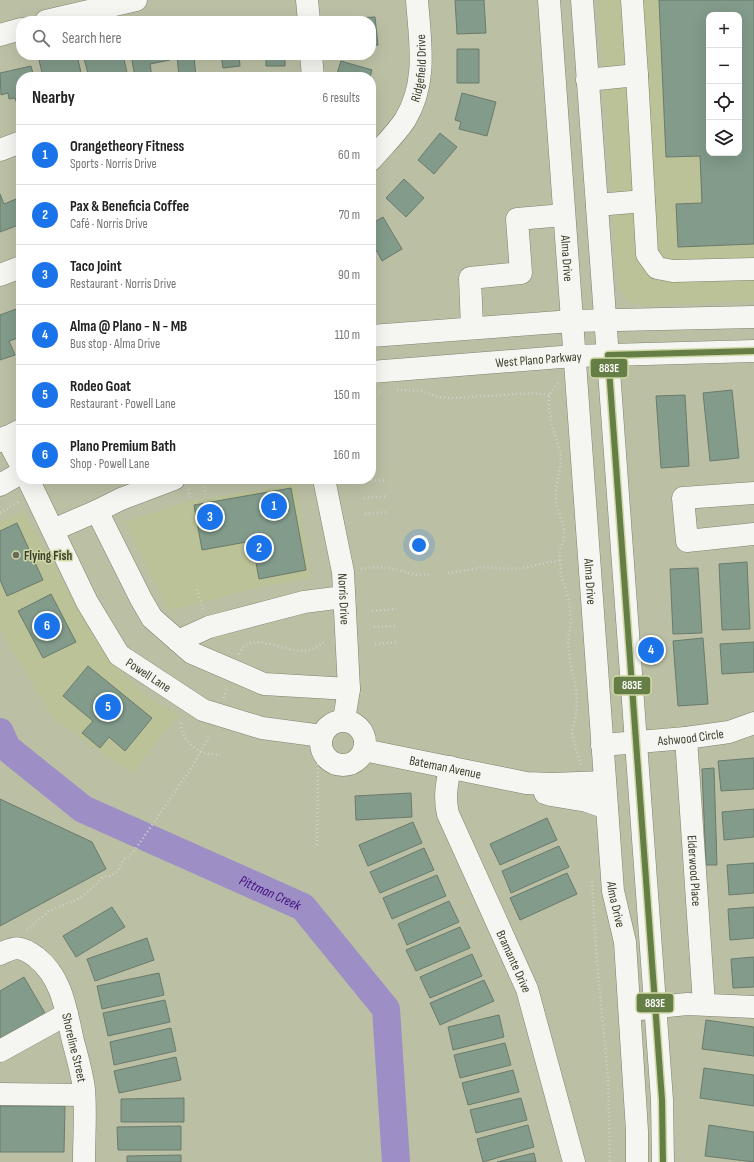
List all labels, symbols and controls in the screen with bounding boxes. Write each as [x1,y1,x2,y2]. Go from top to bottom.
map controls [706,12,742,156]
button: + [706,12,742,48]
search box [16,16,376,60]
icon: search [30,27,52,49]
text: Search here [62,29,122,48]
street label: Ridgefield Drive [407,34,430,104]
button: − [706,48,742,84]
button: locate [706,84,742,120]
text: Nearby [32,88,75,108]
text: 6 results [322,90,360,106]
button: layers [706,120,742,156]
text: Orangetheory Fitness [70,137,184,156]
text: 1 [42,147,48,163]
text: 60 m [338,147,360,163]
text: Sports · Norris Drive [70,156,157,172]
text: Pax & Beneficia Coffee [70,197,189,216]
text: 2 [42,207,48,223]
text: 70 m [339,207,360,223]
text: Café · Norris Drive [70,216,148,232]
street label: Alma Drive [557,234,576,282]
text: Taco Joint [70,257,122,276]
text: 3 [42,267,48,283]
text: 90 m [338,267,360,283]
text: Restaurant · Norris Drive [70,276,176,292]
text: Alma @ Plano - N - MB [70,317,187,336]
text: 4 [42,327,48,343]
text: 110 m [335,327,360,343]
text: Bus stop · Alma Drive [70,336,160,352]
street label: West Plano Parkway [495,349,582,371]
line badge: 883E [590,358,628,378]
text: 883E [599,362,619,375]
text: Rodeo Goat [70,377,131,396]
text: 5 [42,387,48,403]
text: 150 m [334,387,360,403]
text: Restaurant · Powell Lane [70,396,176,412]
text: Plano Premium Bath [70,437,176,456]
text: 6 [42,447,48,463]
text: 160 m [334,447,360,463]
text: Shop · Powell Lane [70,456,149,472]
pin: 1 [261,491,287,521]
pin: 3 [197,502,223,532]
pin: 2 [246,533,272,563]
your location [409,535,429,555]
place label: Flying Fish [24,548,72,564]
marker: Flying Fish [11,550,21,560]
street label: Alma Drive [580,557,599,605]
street label: Norris Drive [334,573,353,625]
pin: 6 [34,611,60,641]
pin: 4 [638,635,664,665]
street label: Powell Lane [123,655,174,696]
line badge: 883E [613,676,651,695]
text: 883E [622,679,642,692]
pin: 5 [95,692,121,722]
street label: Ashwood Circle [656,726,725,749]
street label: Bateman Avenue [408,752,482,783]
street label: Elderwood Place [684,835,704,907]
water label: Pittman Creek [237,872,304,914]
street label: Alma Drive [603,880,628,929]
street label: Bramante Drive [492,928,535,994]
line badge: 883E [636,993,674,1013]
text: 883E [645,997,665,1010]
street label: Shoreline Street [58,1011,90,1084]

